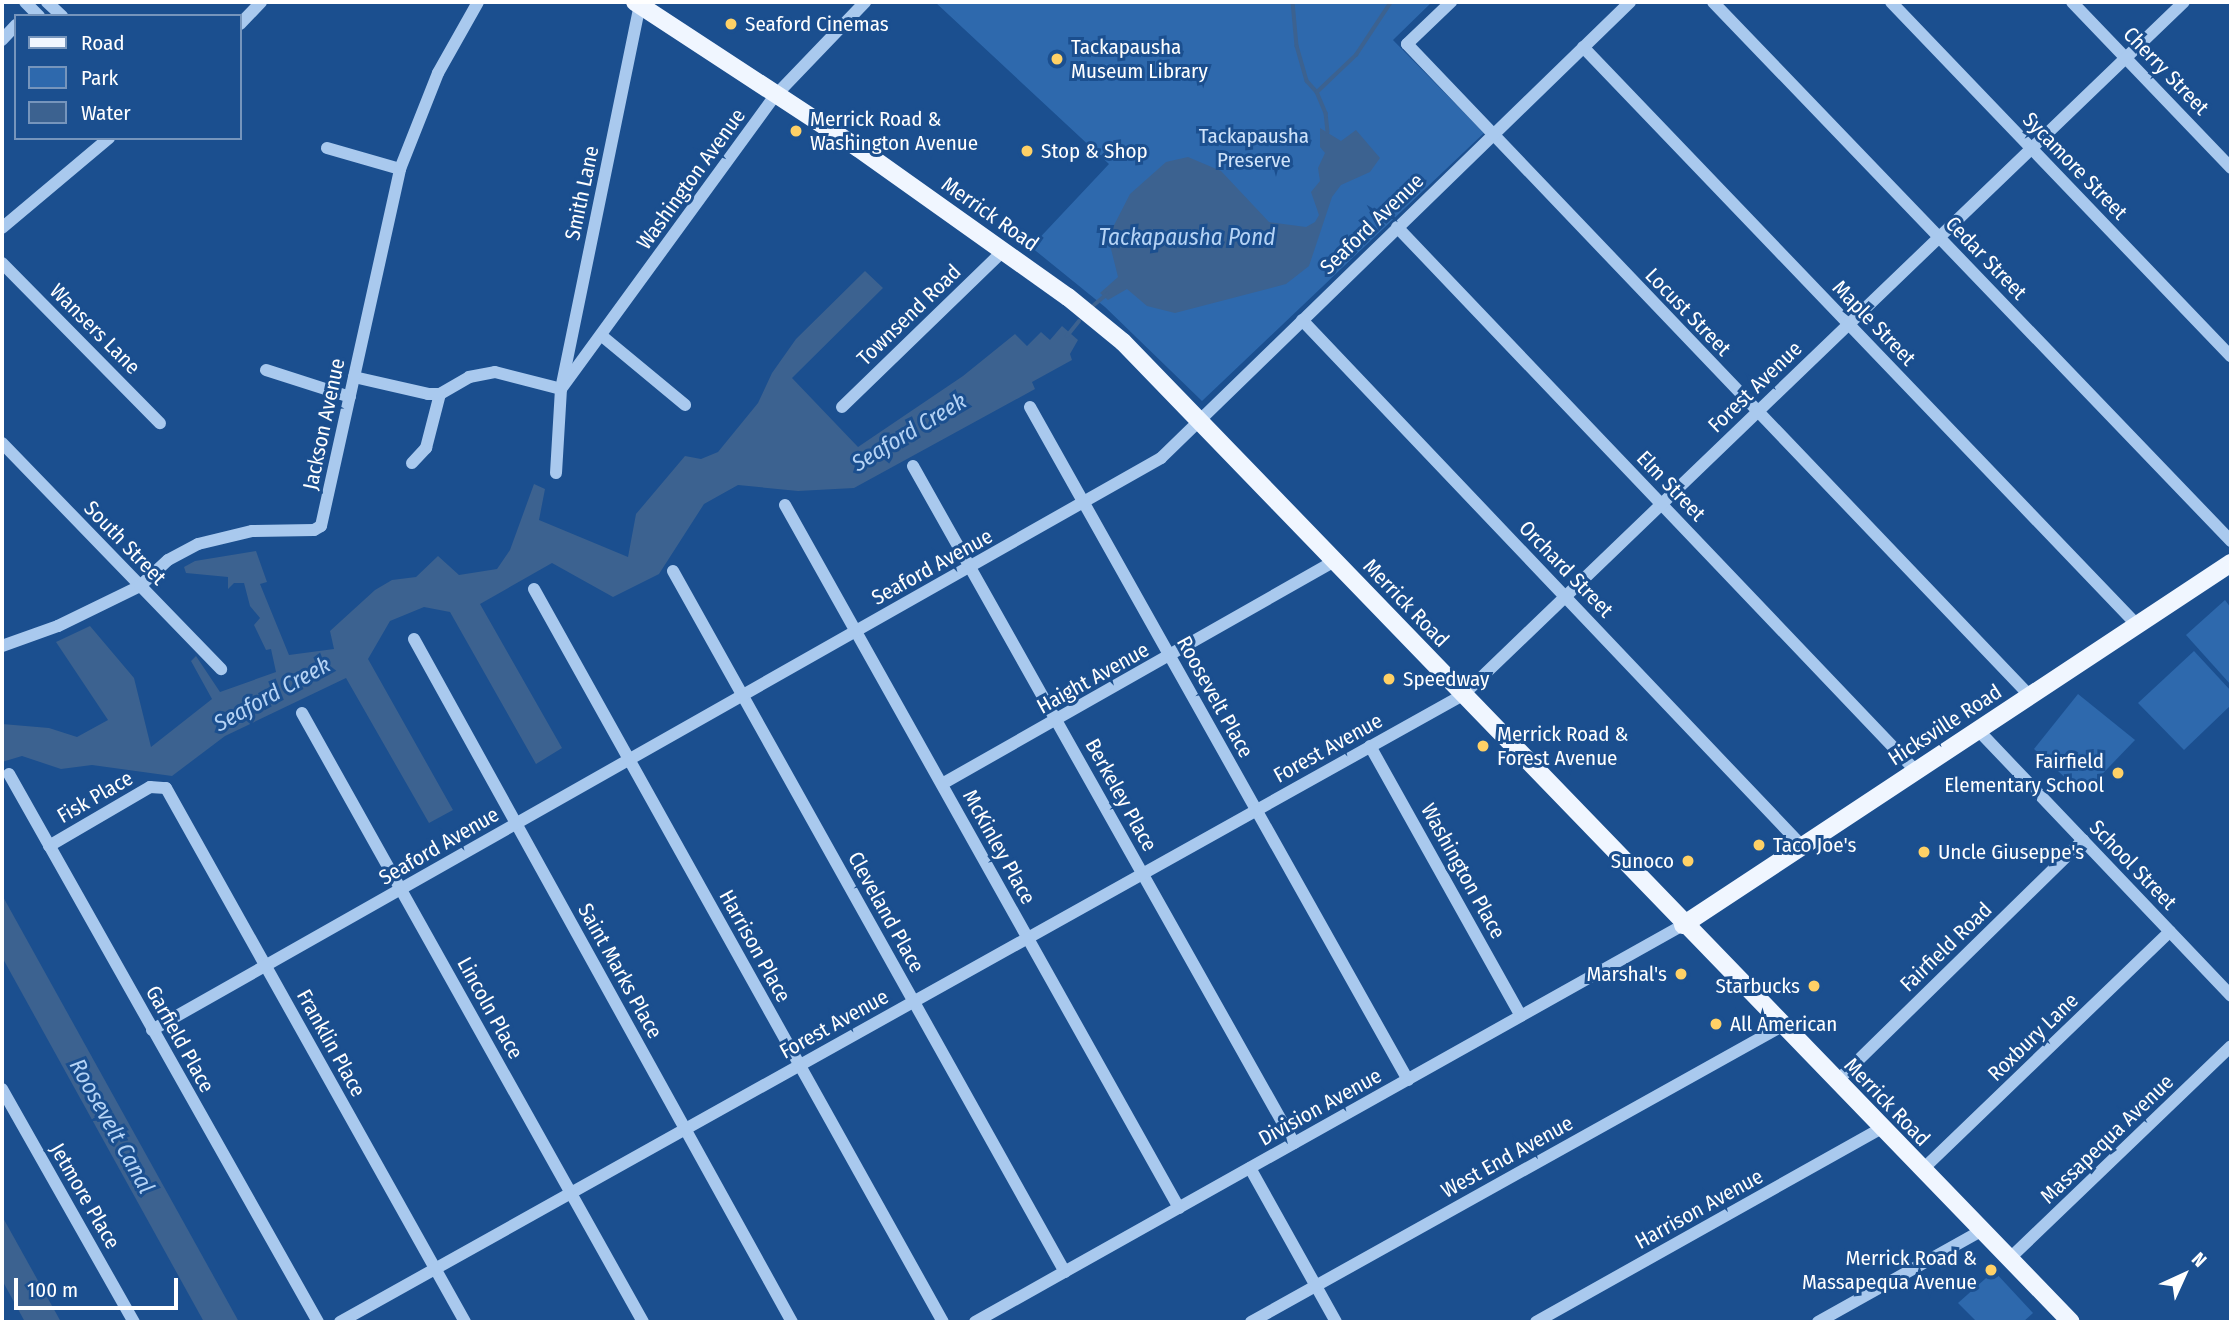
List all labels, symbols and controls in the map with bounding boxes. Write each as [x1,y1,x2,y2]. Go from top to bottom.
place label: Seaford Cinemas [745,11,889,37]
legend [14,14,242,140]
marker: Seaford Cinemas [723,16,739,32]
street label: Cherry Street [2118,22,2214,120]
text: Road [81,30,125,56]
place label: Tackapausha Museum Library [1071,34,1208,84]
marker: Tackapausha Museum Library [1049,51,1065,67]
text: Park [81,65,118,91]
text: Water [81,100,131,126]
street label: Washington Avenue [631,104,751,254]
place label: Merrick Road & Washington Avenue [810,106,978,156]
street label: Sycamore Street [2018,107,2132,225]
marker: Merrick Road & Washington Avenue [788,123,804,139]
park label: Tackapausha Preserve [1199,123,1309,173]
place label: Stop & Shop [1041,138,1148,164]
marker: Stop & Shop [1019,143,1035,159]
street label: Smith Lane [560,144,604,242]
street label: Seaford Avenue [1315,168,1429,280]
street label: Merrick Road [937,171,1043,257]
street label: Cedar Street [1940,211,2032,305]
water label: Tackapausha Pond [1099,223,1275,251]
street label: Townsend Road [852,259,966,371]
street label: Locust Street [1640,263,1736,361]
street label: Maple Street [1827,275,1921,371]
street label: Wansers Lane [45,279,145,379]
street label: Forest Avenue [1703,336,1807,438]
street label: Jackson Avenue [298,356,350,492]
water label: Seaford Creek [847,387,971,477]
street label: Elm Street [1631,446,1711,526]
street label: South Street [79,496,171,590]
street label: Orchard Street [1514,515,1618,623]
street label: Seaford Avenue [867,523,997,611]
street label: Merrick Road [1358,554,1454,652]
street label: Roosevelt Place [1171,632,1259,762]
street label: Haight Avenue [1033,637,1153,719]
water label: Seaford Creek [209,651,335,737]
place label: Speedway [1403,666,1489,692]
marker: Speedway [1381,671,1397,687]
street label: Hicksville Road [1884,679,2006,771]
street label: Forest Avenue [1269,708,1387,788]
place label: Merrick Road & Forest Avenue [1497,721,1628,771]
street label: Berkeley Place [1080,734,1162,856]
marker: Merrick Road & Forest Avenue [1475,738,1491,754]
place label: Fairfield Elementary School [1944,748,2104,798]
street label: Fisk Place [53,765,137,829]
marker: Fairfield Elementary School [2110,765,2126,781]
street label: McKinley Place [957,785,1041,909]
street label: Washington Place [1415,799,1511,943]
street label: Seaford Avenue [375,802,503,890]
street label: School Street [2084,815,2182,915]
place label: Taco Joe's [1773,832,1856,858]
marker: Taco Joe's [1751,837,1767,853]
place label: Uncle Giuseppe's [1938,839,2084,865]
marker: Uncle Giuseppe's [1916,844,1932,860]
street label: Cleveland Place [842,847,930,977]
place label: Sunoco [1611,848,1674,874]
marker: Sunoco [1680,853,1696,869]
street label: Harrison Place [714,885,796,1007]
street label: Fairfield Road [1895,897,1997,997]
street label: Saint Marks Place [573,899,667,1043]
street label: Lincoln Place [452,953,528,1063]
place label: Marshal's [1586,961,1667,987]
marker: Marshal's [1673,966,1689,982]
place label: Starbucks [1715,973,1800,999]
marker: Starbucks [1806,978,1822,994]
street label: Garfield Place [140,981,220,1097]
street label: Forest Avenue [775,984,893,1064]
street label: Franklin Place [291,985,371,1101]
street label: Roxbury Lane [1983,988,2083,1086]
place label: All American [1730,1011,1837,1037]
marker: All American [1708,1016,1724,1032]
street label: Merrick Road [1839,1053,1935,1151]
water label: Roosevelt Canal [64,1054,160,1198]
street label: Division Avenue [1254,1063,1386,1151]
street label: Massapequa Avenue [2035,1069,2179,1209]
street label: West End Avenue [1437,1110,1577,1204]
street label: Jetmore Place [45,1139,125,1253]
street label: Harrison Avenue [1631,1164,1767,1254]
north arrow [2149,1240,2219,1310]
place label: Merrick Road & Massapequa Avenue [1802,1245,1977,1295]
text: N [2187,1248,2211,1272]
marker: Merrick Road & Massapequa Avenue [1983,1262,1999,1278]
scale bar [18,1264,182,1308]
text: 100 m [27,1277,78,1303]

